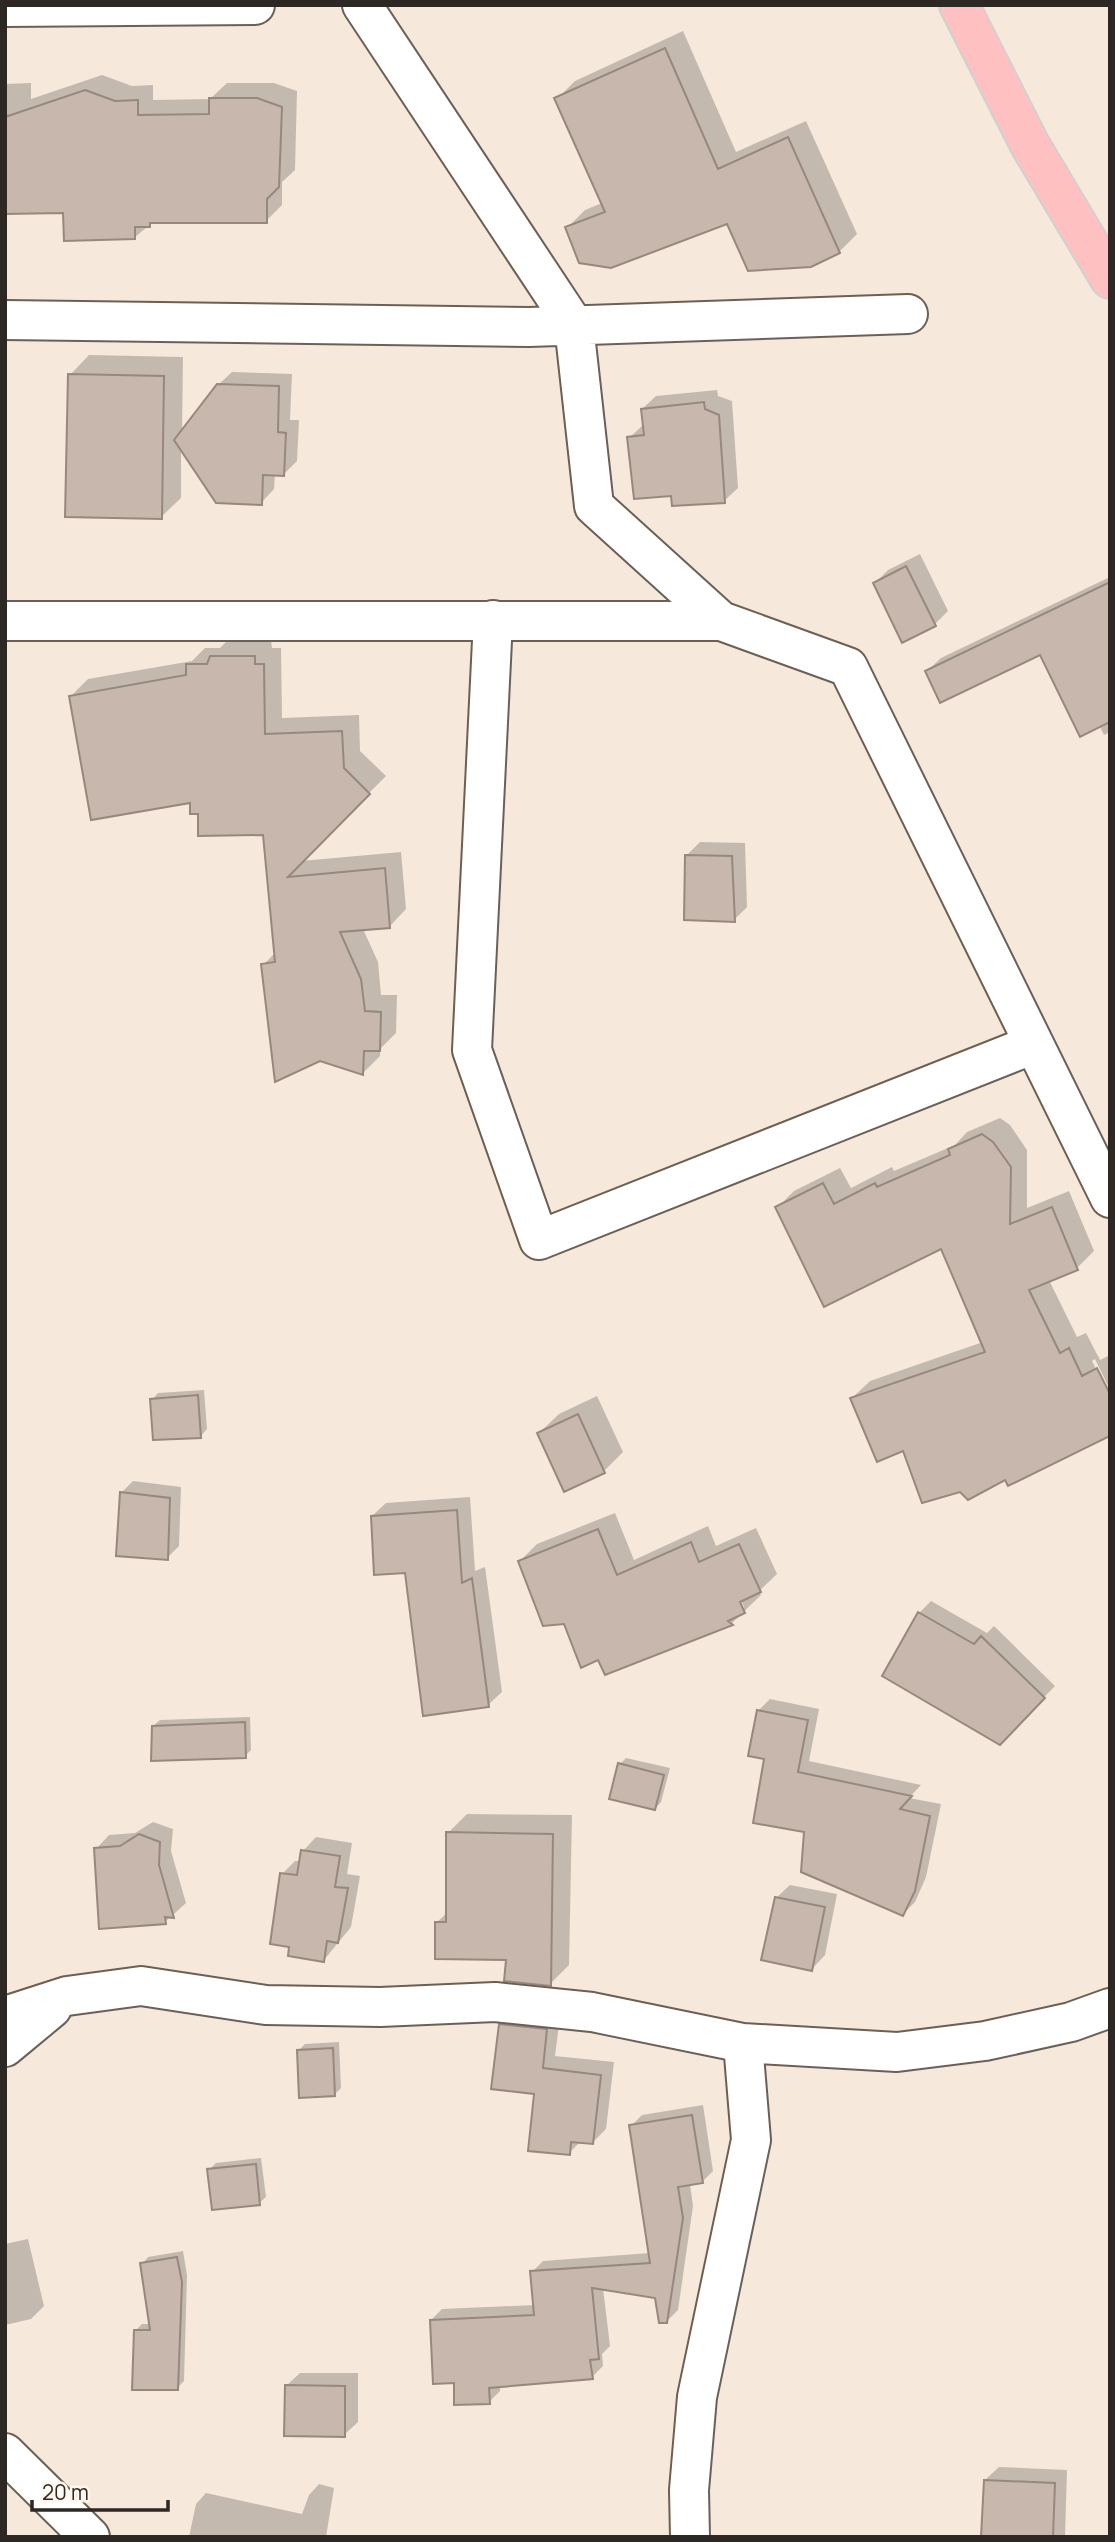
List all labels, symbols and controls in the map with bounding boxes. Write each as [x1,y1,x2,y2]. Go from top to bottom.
scale bar [32,2468,168,2512]
text: 20 m [42,2478,89,2506]

